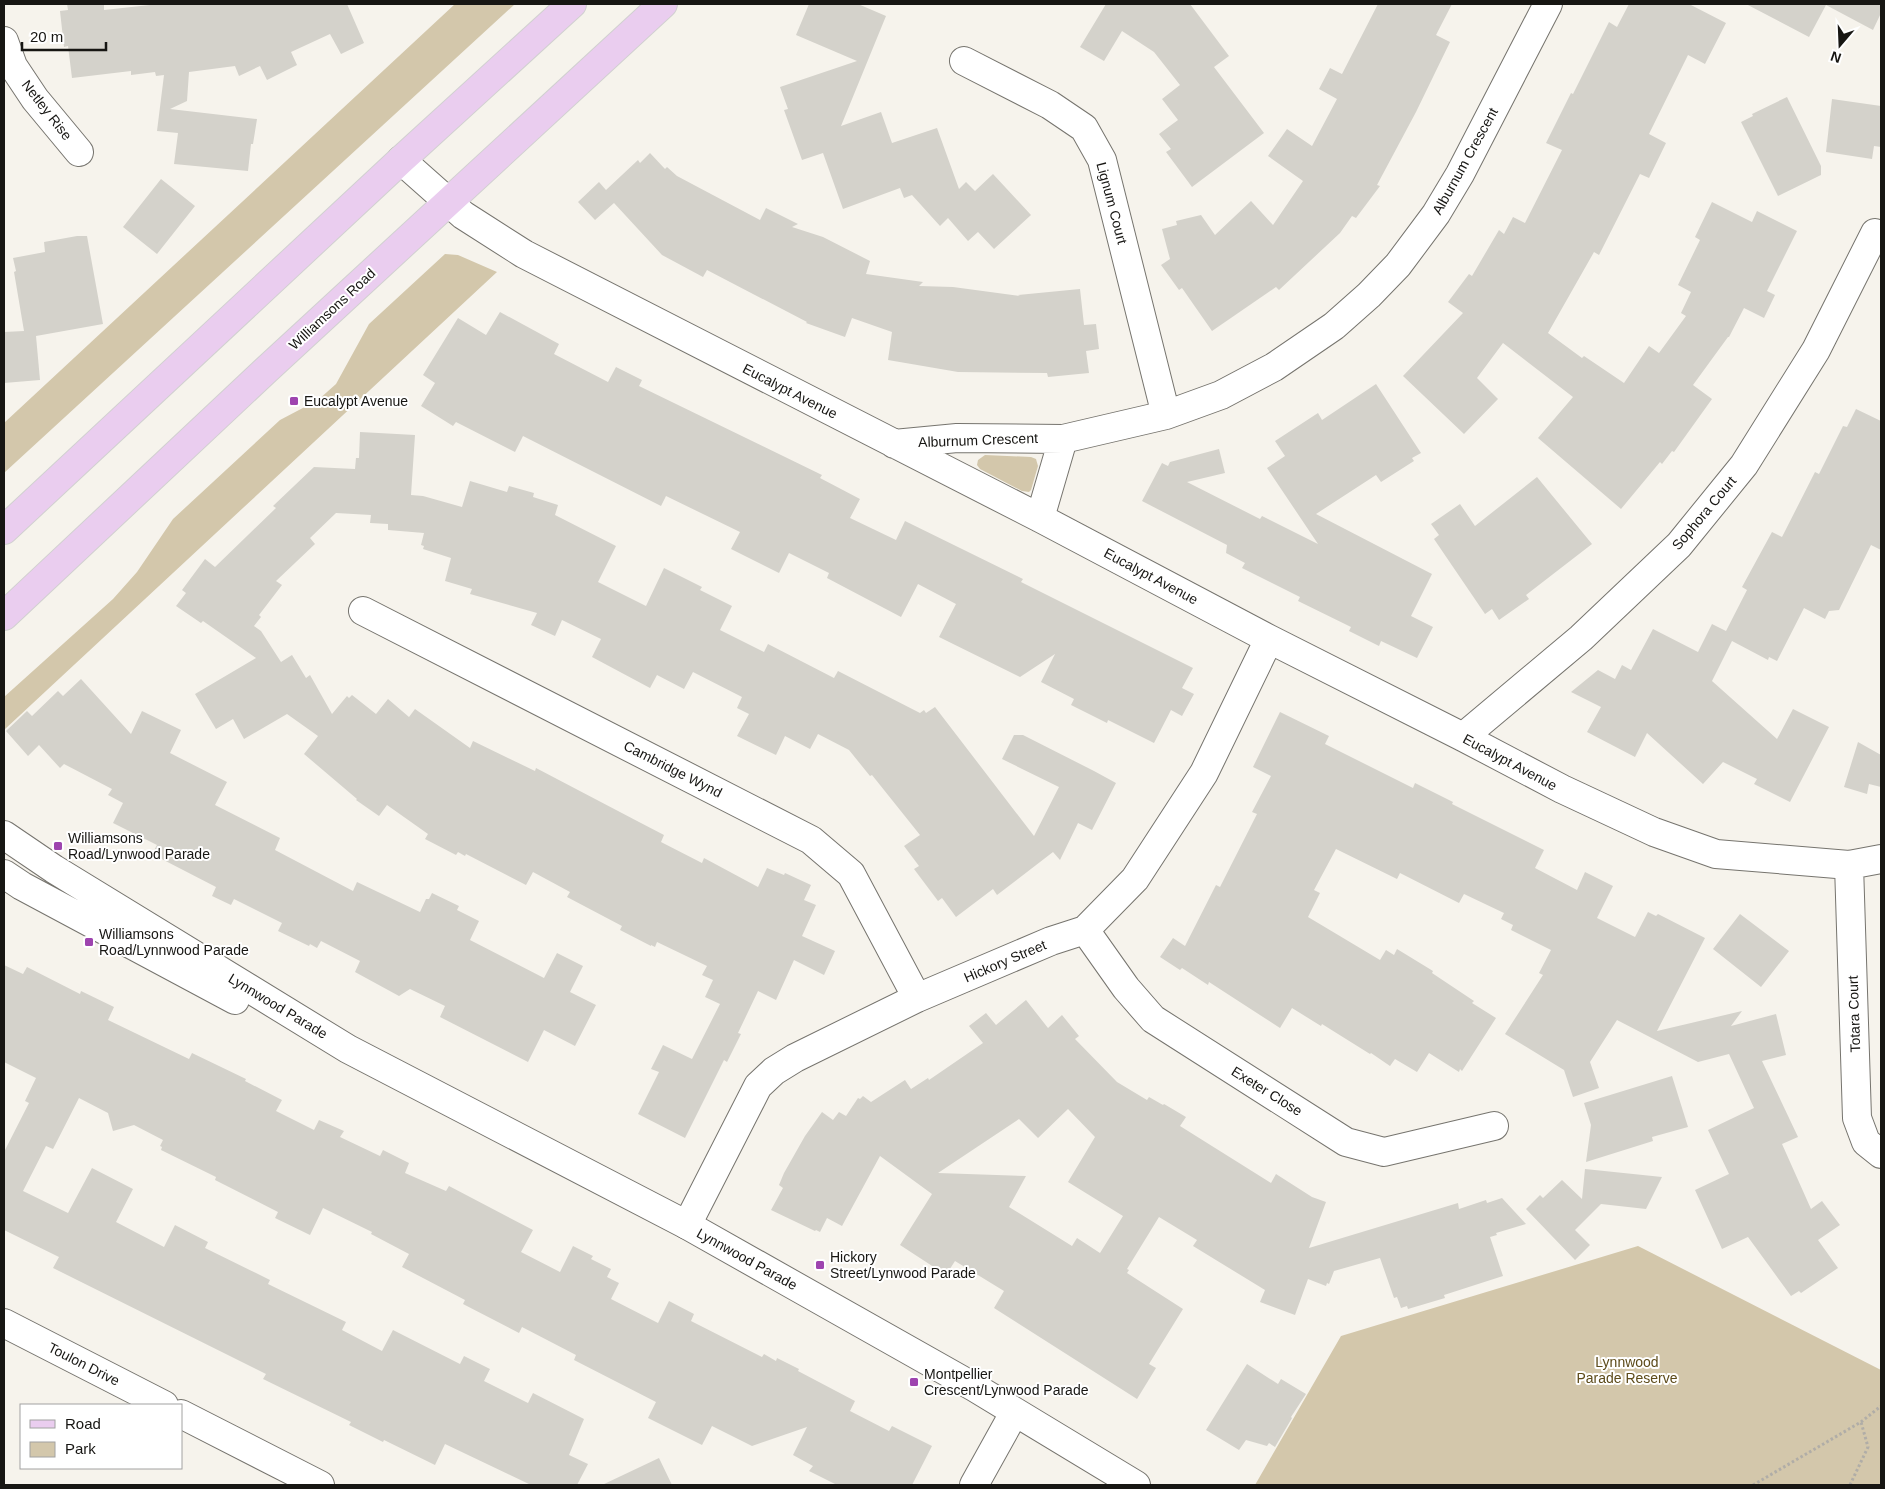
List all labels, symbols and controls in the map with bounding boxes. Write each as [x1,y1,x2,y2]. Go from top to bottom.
scale bar [22,20,106,52]
north arrow [1815,20,1865,70]
text: 20 m [30,28,63,45]
text: N [1828,48,1843,67]
street label: Netley Rise [19,77,75,143]
street label: Alburnum Crescent [1429,105,1501,217]
street label: Lignum Court [1093,160,1131,246]
street label: Williamsons Road [286,265,378,353]
street label: Eucalypt Avenue [740,360,840,422]
place label: Eucalypt Avenue [304,393,408,409]
marker: Eucalypt Avenue [288,395,300,407]
street label: Alburnum Crescent [918,430,1038,450]
street label: Sophora Court [1669,473,1739,553]
street label: Eucalypt Avenue [1101,545,1201,608]
street label: Eucalypt Avenue [1460,731,1560,794]
street label: Cambridge Wynd [621,737,725,801]
place label: Williamsons Road/Lynwood Parade [68,830,210,862]
marker: Williamsons Road/Lynwood Parade [52,840,64,852]
place label: Williamsons Road/Lynnwood Parade [99,926,249,958]
marker: Williamsons Road/Lynnwood Parade [83,936,95,948]
street label: Hickory Street [961,936,1049,986]
street label: Lynnwood Parade [226,970,330,1042]
street label: Totara Court [1845,975,1863,1053]
street label: Exeter Close [1229,1063,1305,1119]
street label: Lynnwood Parade [694,1225,800,1293]
place label: Hickory Street/Lynwood Parade [830,1249,976,1281]
marker: Hickory Street/Lynwood Parade [814,1259,826,1271]
street label: Toulon Drive [46,1339,122,1389]
park label: Lynnwood Parade Reserve [1576,1354,1678,1386]
place label: Montpellier Crescent/Lynwood Parade [924,1366,1089,1398]
marker: Montpellier Crescent/Lynwood Parade [908,1376,920,1388]
legend [20,1404,182,1469]
text: Road [65,1415,101,1432]
text: Park [65,1440,96,1457]

